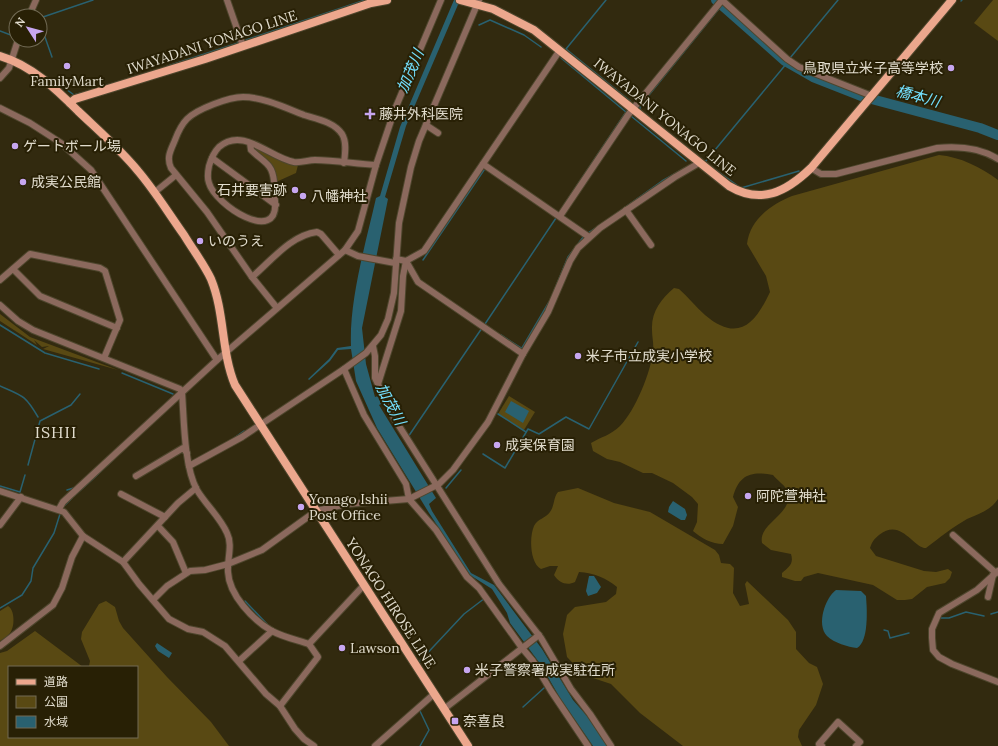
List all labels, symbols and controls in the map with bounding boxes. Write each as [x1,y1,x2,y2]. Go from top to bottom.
street label: IWAYADANI YONAGO LINE [125,6,300,78]
north arrow [8,8,48,48]
text: N [12,14,28,30]
water label: 加茂川 [392,45,428,95]
street label: IWAYADANI YONAGO LINE [590,54,740,180]
place label: 鳥取県立米子高等学校 [803,59,943,77]
marker: FamilyMart [62,61,72,71]
marker: 鳥取県立米子高等学校 [946,63,956,73]
place label: FamilyMart [30,72,104,90]
water label: 橋本川 [894,81,944,112]
place label: 藤井外科医院 [379,105,463,123]
marker: 藤井外科医院 [364,108,376,120]
place label: ゲートボール場 [23,137,121,155]
marker: ゲートボール場 [10,141,20,151]
place label: 成実公民館 [31,173,101,191]
marker: 成実公民館 [18,177,28,187]
place label: 石井要害跡 [217,181,287,199]
marker: 石井要害跡 [290,185,300,195]
place label: 八幡神社 [311,187,367,205]
marker: 八幡神社 [298,191,308,201]
place label: いのうえ [208,232,264,250]
marker: いのうえ [195,236,205,246]
place label: 米子市立成実小学校 [586,347,712,365]
marker: 米子市立成実小学校 [573,351,583,361]
water label: 加茂川 [372,380,411,430]
district label: ISHII [35,422,77,442]
place label: 成実保育園 [505,436,575,454]
marker: 成実保育園 [492,440,502,450]
place label: 阿陀萱神社 [756,487,826,505]
place label: Yonago Ishii Post Office [308,490,388,524]
marker: 阿陀萱神社 [743,491,753,501]
marker: Yonago Ishii Post Office [296,502,306,512]
street label: YONAGO HIROSE LINE [341,533,440,672]
place label: Lawson [350,639,400,657]
marker: Lawson [337,643,347,653]
place label: 米子警察署成実駐在所 [475,661,615,679]
marker: 米子警察署成実駐在所 [462,665,472,675]
legend [8,666,138,738]
text: 道路 [44,674,68,689]
text: 公園 [44,694,68,709]
place label: 奈喜良 [463,712,505,730]
text: 水域 [44,714,68,729]
marker: 奈喜良 [450,716,460,726]

